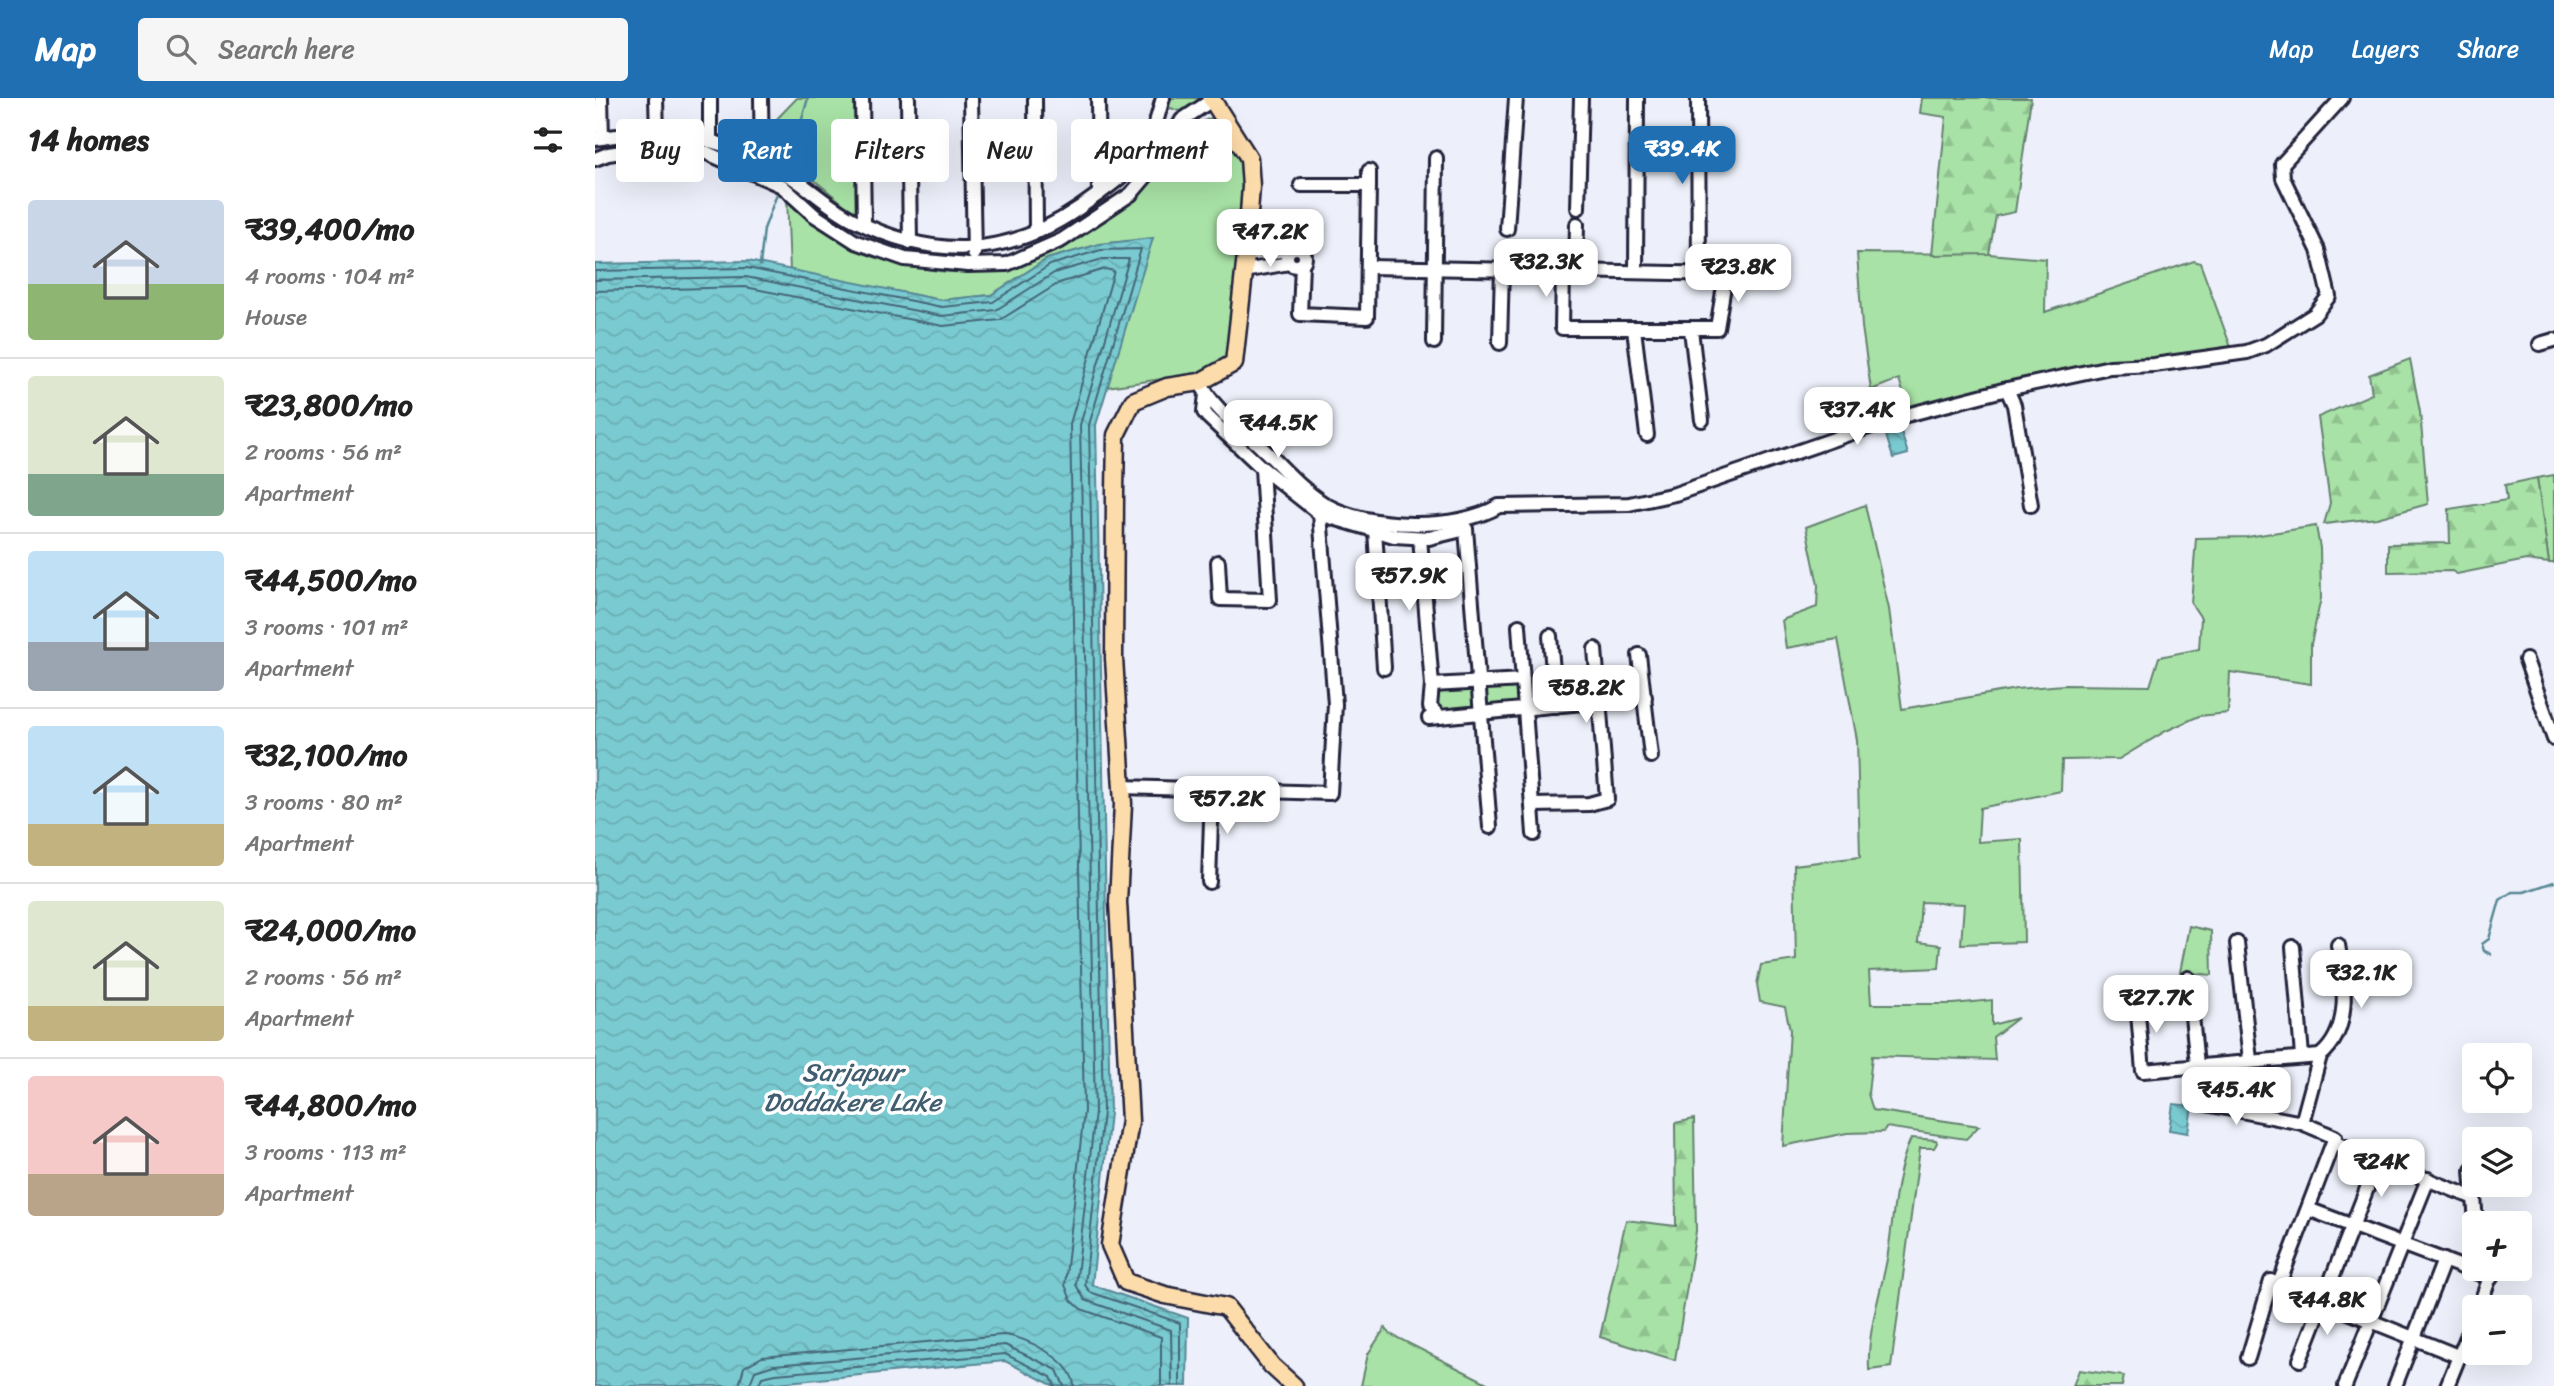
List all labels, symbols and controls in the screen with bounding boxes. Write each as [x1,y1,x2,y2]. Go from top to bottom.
search box [138,18,628,81]
text: Map [35,20,96,78]
text: Search here [218,26,355,72]
text: Map [2269,28,2314,70]
text: Layers [2352,28,2419,70]
text: Share [2457,28,2519,70]
icon: search [162,30,200,68]
text: 14 homes [28,113,149,167]
chip: Buy [616,119,704,182]
chip: Rent [718,119,817,182]
chip: Filters [831,119,949,182]
chip: New [963,119,1057,182]
chip: Apartment [1071,119,1232,182]
icon: filters [529,121,567,159]
pin: ₹39.4K [1625,126,1739,186]
text: ₹39.4K [1645,128,1719,169]
text: ₹39,400/mo [245,202,415,256]
pin: ₹47.2K [1213,209,1327,269]
text: ₹47.2K [1233,211,1307,252]
icon: home [84,228,168,312]
pin: ₹32.3K [1489,240,1603,299]
text: ₹32.3K [1510,241,1582,282]
pin: ₹23.8K [1681,244,1795,304]
text: ₹23.8K [1701,246,1775,287]
text: 4 rooms · 104 m² [245,256,415,297]
text: House [245,297,307,338]
text: ₹23,800/mo [245,378,413,432]
pin: ₹37.4K [1800,388,1914,447]
text: ₹37.4K [1820,389,1894,430]
pin: ₹44.5K [1221,400,1335,460]
text: ₹44.5K [1240,402,1316,443]
icon: home [84,404,168,488]
text: 2 rooms · 56 m² [245,432,402,473]
text: Apartment [245,473,354,514]
text: ₹44,500/mo [245,553,417,607]
pin: ₹57.9K [1352,554,1466,613]
text: ₹57.9K [1371,555,1447,596]
icon: home [84,579,168,663]
text: 3 rooms · 101 m² [245,607,409,648]
text: Apartment [245,648,354,689]
pin: ₹58.2K [1529,666,1643,725]
text: ₹58.2K [1548,667,1624,708]
text: ₹32,100/mo [245,728,408,782]
icon: home [84,754,168,838]
pin: ₹57.2K [1170,776,1284,836]
text: ₹57.2K [1190,778,1264,819]
text: 3 rooms · 80 m² [245,782,403,823]
text: Apartment [245,823,354,864]
text: ₹24,000/mo [245,903,416,957]
icon: home [84,929,168,1013]
pin: ₹32.1K [2304,950,2418,1010]
text: ₹32.1K [2326,952,2396,993]
text: 2 rooms · 56 m² [245,957,402,998]
pin: ₹27.7K [2099,976,2213,1035]
text: ₹27.7K [2119,977,2193,1018]
text: Apartment [245,998,354,1039]
map controls [2462,1043,2532,1365]
button: locate [2462,1043,2532,1113]
water label: Sarjapur Doddakere Lake [763,1049,943,1125]
pin: ₹45.4K [2179,1068,2293,1127]
text: ₹45.4K [2198,1069,2274,1110]
text: ₹44,800/mo [245,1078,417,1132]
icon: home [84,1104,168,1188]
button: layers [2462,1127,2532,1197]
text: 3 rooms · 113 m² [245,1132,407,1173]
pin: ₹24K [2340,1140,2422,1199]
text: ₹24K [2354,1141,2408,1182]
text: Apartment [245,1173,354,1214]
button: + [2462,1211,2532,1281]
pin: ₹44.8K [2270,1278,2384,1337]
text: ₹44.8K [2289,1279,2365,1320]
button: − [2462,1295,2532,1365]

